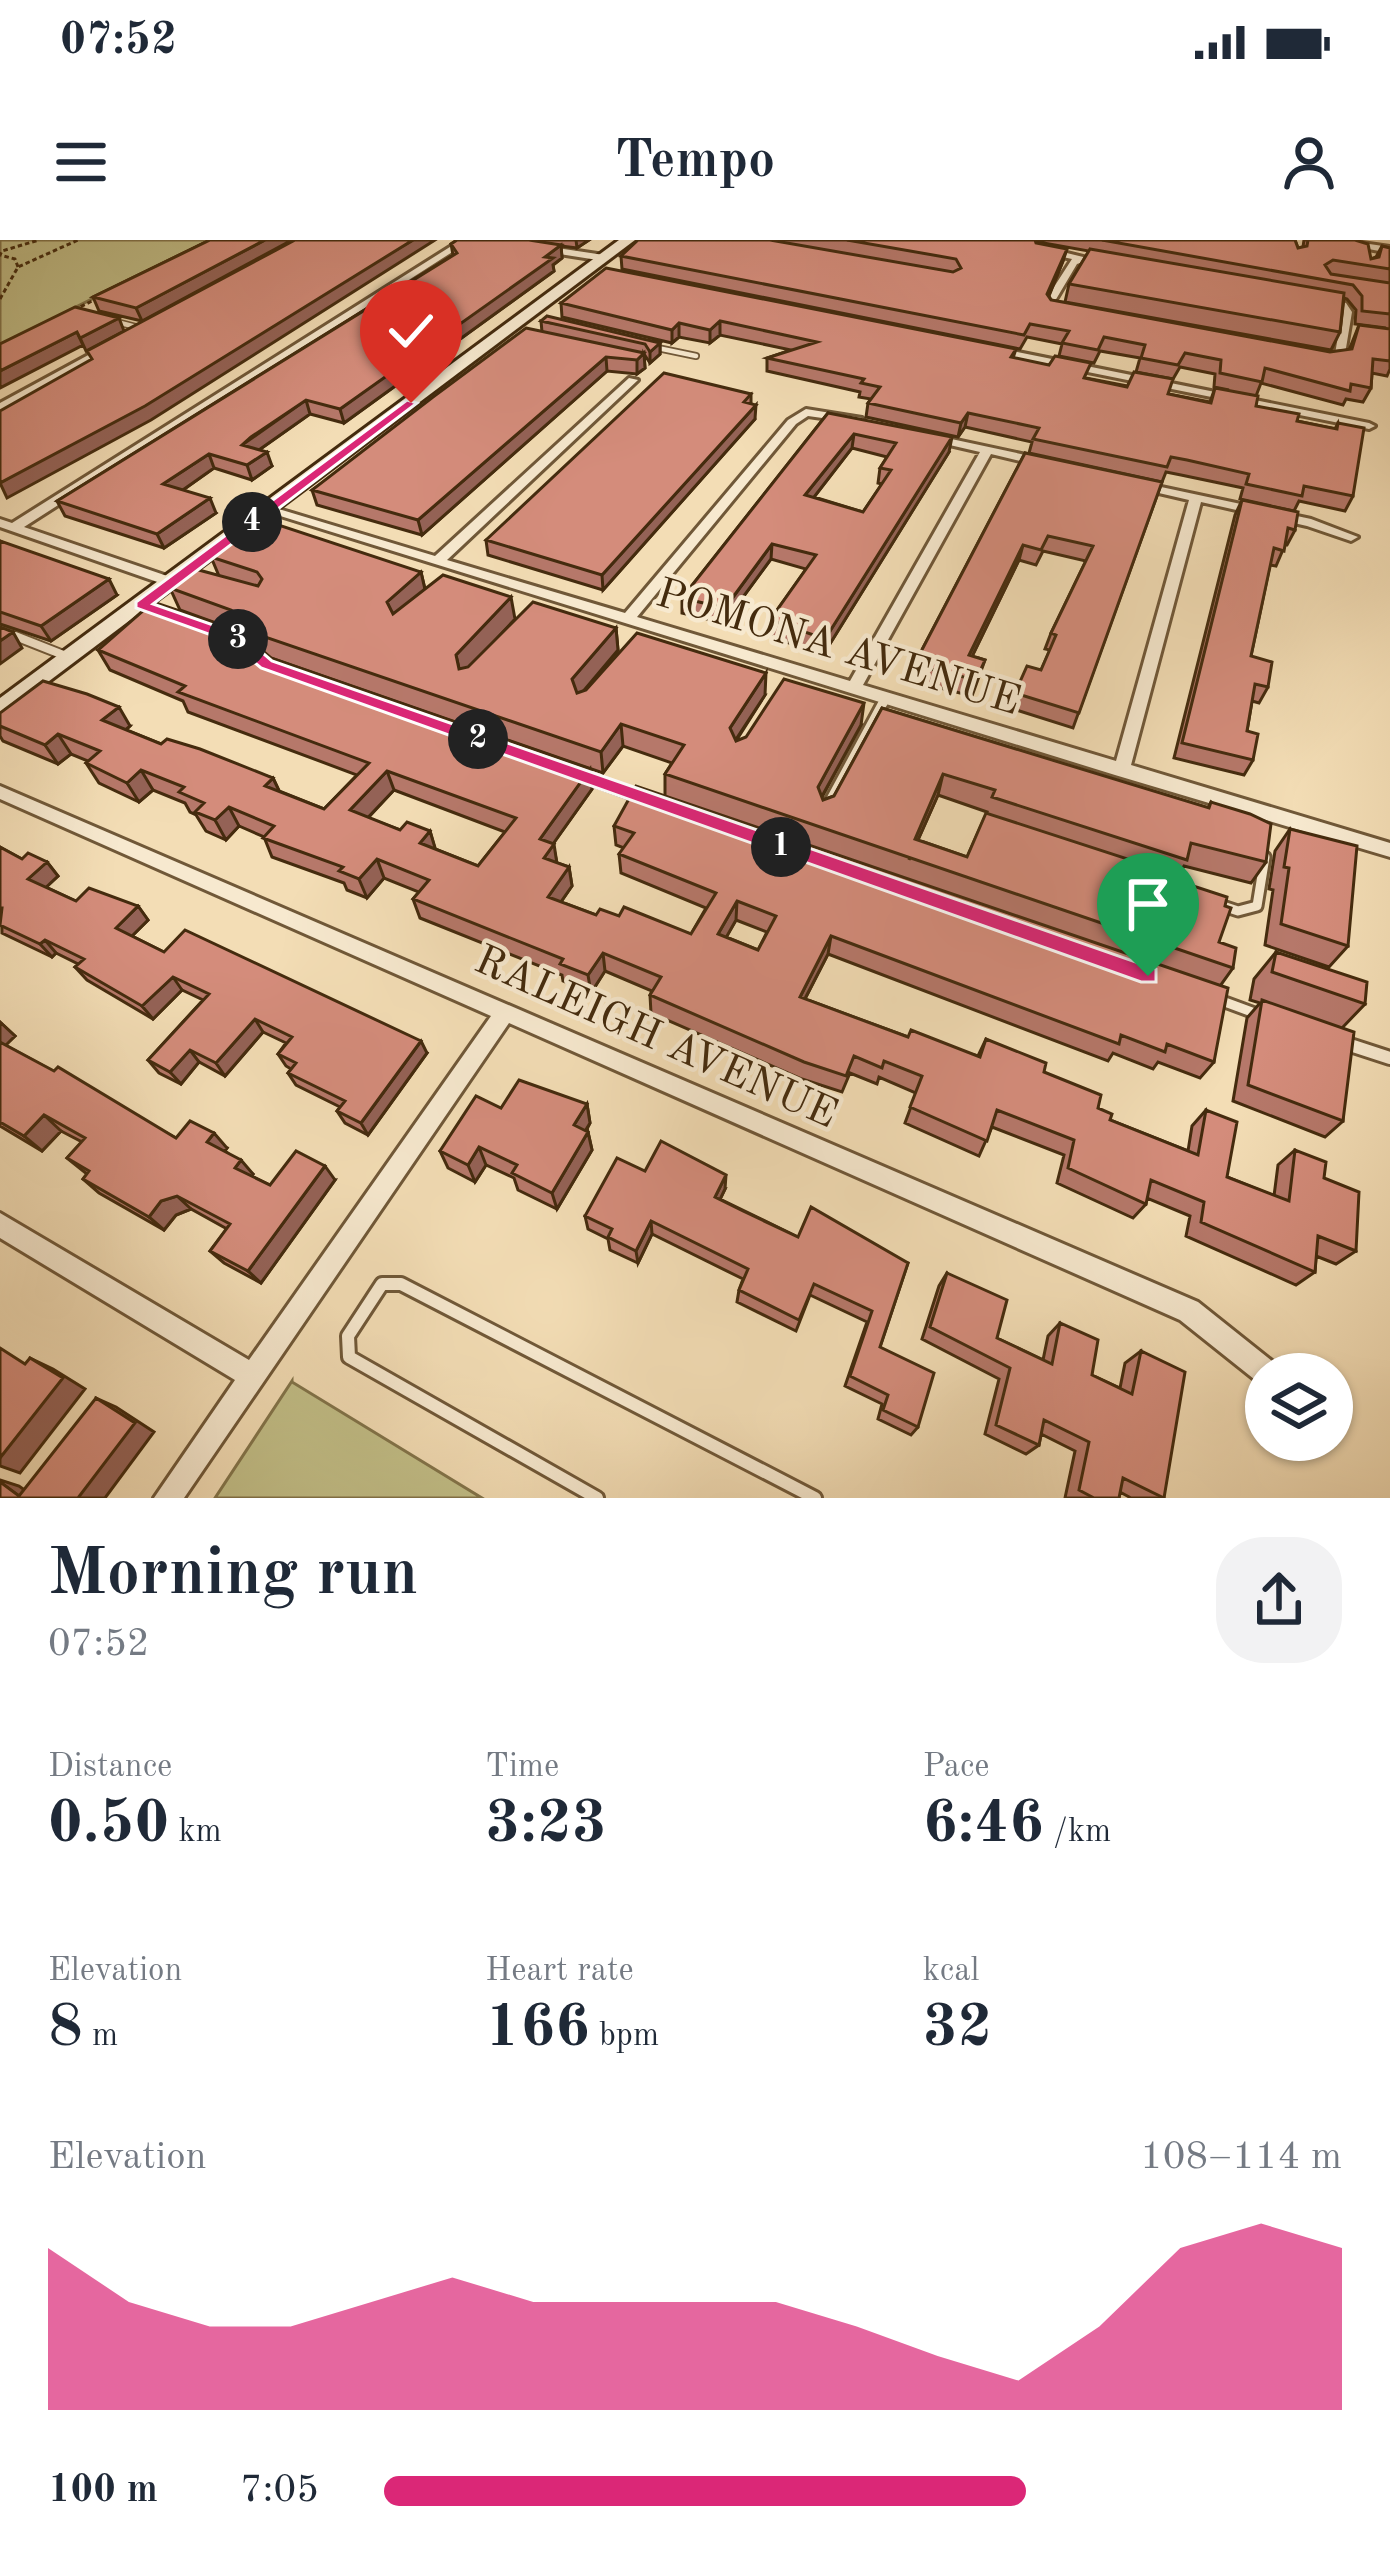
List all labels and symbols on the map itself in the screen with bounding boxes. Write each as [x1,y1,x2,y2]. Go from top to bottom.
pin [360,280,462,403]
pin: 4 [222,492,282,552]
street label: POMONA AVENUE [651,573,1025,724]
pin: 3 [208,609,268,669]
pin: 2 [448,709,508,769]
pin: 1 [751,817,811,877]
pin [1097,853,1199,976]
street label: RALEIGH AVENUE [468,940,843,1137]

